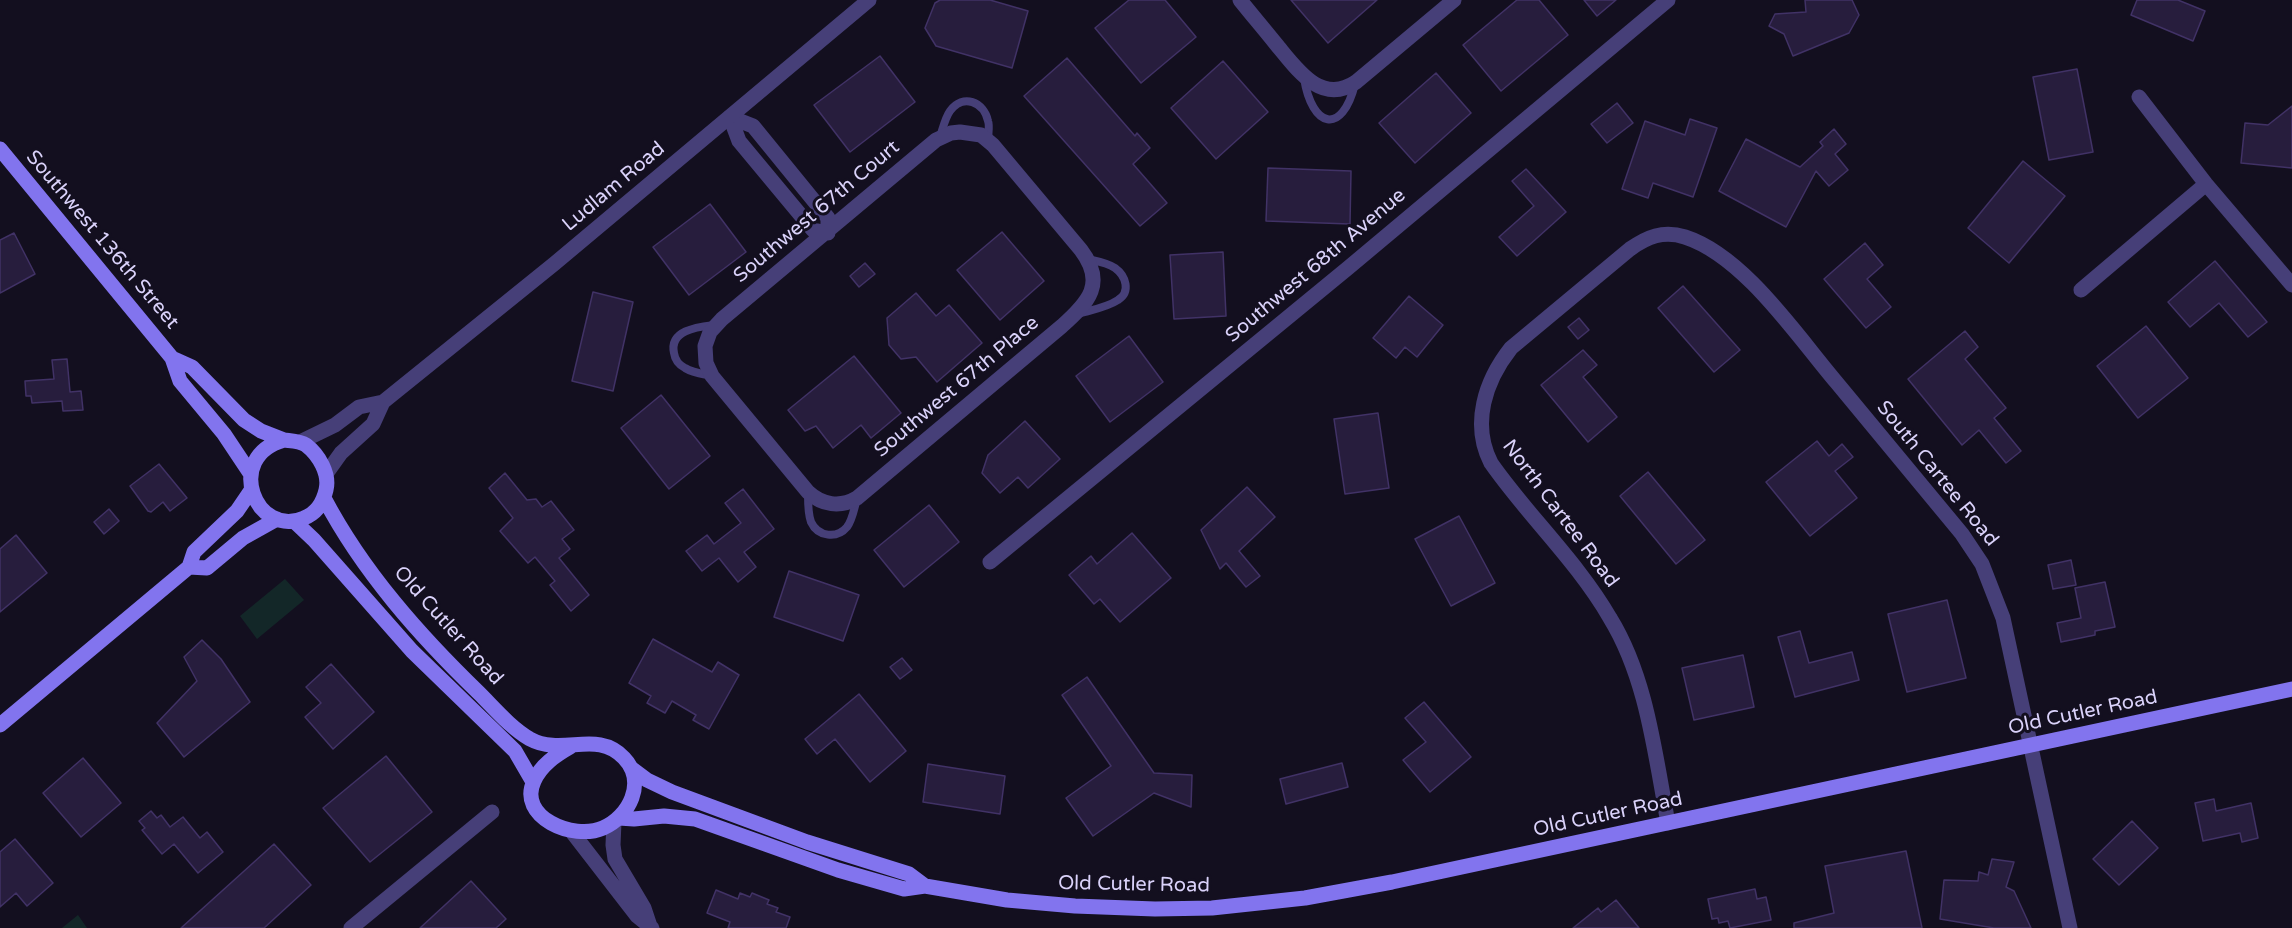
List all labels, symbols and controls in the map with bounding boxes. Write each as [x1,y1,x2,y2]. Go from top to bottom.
street label: Southwest 67th Court [729,136,905,288]
street label: Ludlam Road [558,137,670,237]
street label: Southwest 136th Street [20,146,184,334]
street label: Southwest 68th Avenue [1221,184,1411,348]
street label: Southwest 67th Place [870,311,1044,463]
street label: South Cartee Road [1871,396,2003,552]
street label: North Cartee Road [1497,435,1623,593]
street label: Old Cutler Road [388,562,508,690]
street label: Old Cutler Road [2006,685,2160,741]
street label: Old Cutler Road [1531,787,1685,843]
street label: Old Cutler Road [1058,872,1210,898]

